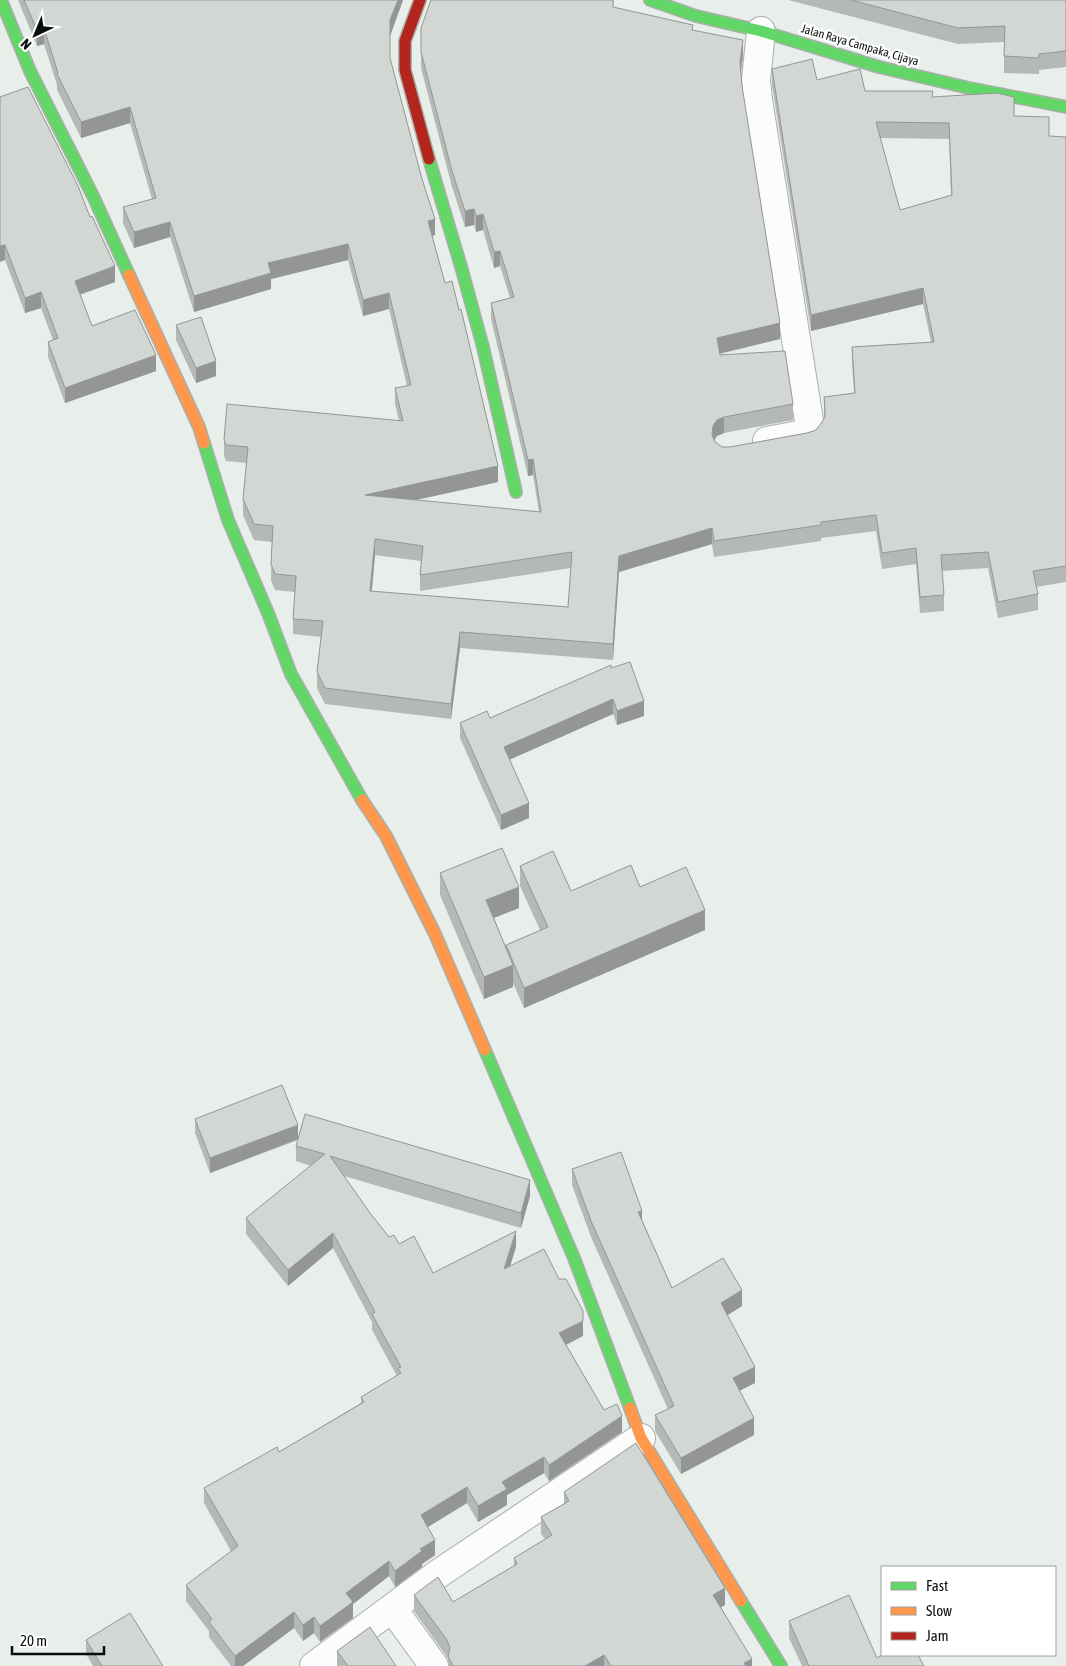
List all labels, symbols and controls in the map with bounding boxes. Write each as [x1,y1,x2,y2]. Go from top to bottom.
north arrow [10,10,60,60]
street label: Jalan Raya Campaka, Cijaya [800,21,920,69]
text: N [17,36,34,53]
legend [881,1566,1056,1656]
text: Fast [926,1577,948,1594]
text: Slow [926,1602,952,1619]
scale bar [12,1624,105,1656]
text: Jam [926,1627,949,1644]
text: 20 m [20,1632,47,1649]

